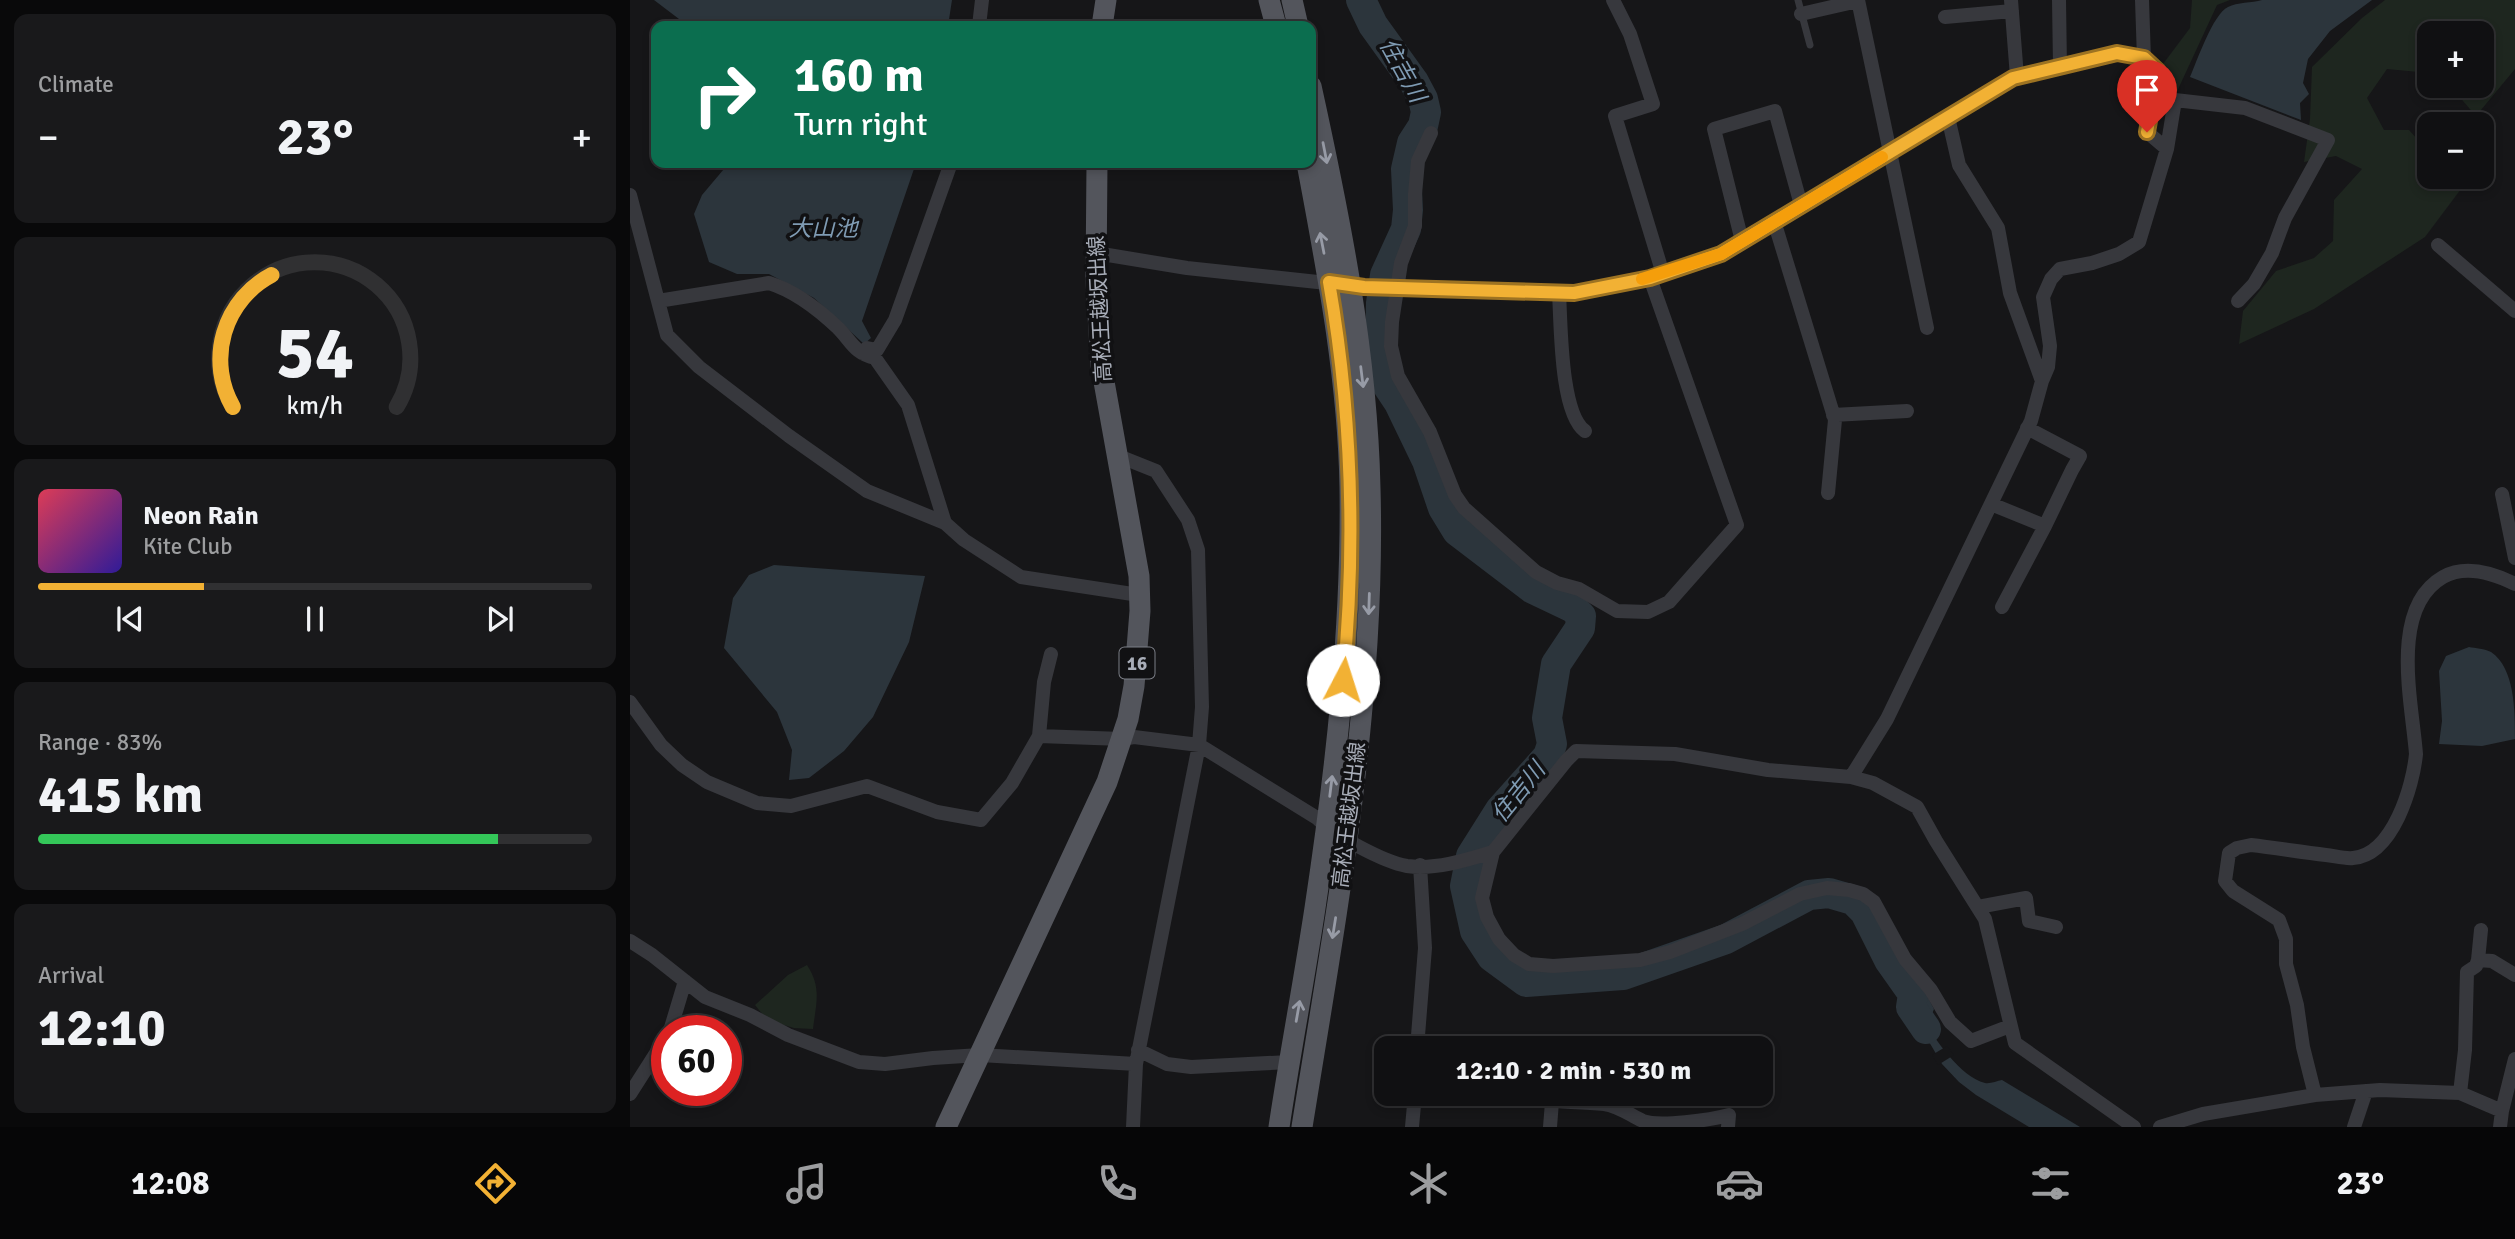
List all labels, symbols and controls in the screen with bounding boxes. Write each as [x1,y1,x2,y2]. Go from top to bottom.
map controls [2417,21,2494,189]
button: + [2417,21,2494,98]
water label: 住吉川 [1373,33,1433,110]
text: 160 m [794,45,924,105]
icon: right [679,49,770,140]
pin [2117,60,2177,132]
text: Climate [38,70,114,99]
icon: arrive [2128,71,2166,109]
text: 23° [277,105,353,169]
text: Turn right [794,105,927,144]
button: − [2417,112,2494,189]
text: − [38,114,59,161]
text: + [571,114,592,161]
one-way arrow [1319,141,1333,164]
water label: 大山池 [789,214,860,243]
one-way arrow [1314,232,1328,255]
street label: 高松王越坂出線 [1083,235,1117,383]
text: 54 [276,309,354,398]
one-way arrow [1356,365,1369,388]
text: km/h [287,390,343,421]
text: Neon Rain [143,500,259,532]
text: Kite Club [143,532,232,561]
one-way arrow [1363,593,1376,616]
icon: previous [111,600,149,638]
icon: pause [296,600,334,638]
icon: next [481,600,519,638]
position arrow [1306,643,1380,717]
road number: 16 [1120,648,1154,678]
text: Range · 83% [38,728,162,757]
street label: 高松王越坂出線 [1327,740,1371,890]
water label: 住吉川 [1485,754,1553,828]
text: 415 km [38,763,203,827]
one-way arrow [1324,775,1337,798]
one-way arrow [1327,916,1340,938]
text: Arrival [38,961,104,990]
text: 12:10 [38,996,166,1060]
one-way arrow [1292,1000,1305,1023]
speed limit sign: 60 [651,1015,742,1106]
text: 12:10 · 2 min · 530 m [1456,1055,1691,1087]
icon: directions [471,1159,520,1208]
icon: music [782,1159,831,1208]
icon: phone [1093,1159,1142,1208]
icon: climate [1404,1159,1453,1208]
icon: car [1715,1159,1764,1208]
icon: filters [2026,1159,2075,1208]
text: 12:08 [131,1164,209,1203]
text: 23° [2337,1164,2384,1203]

